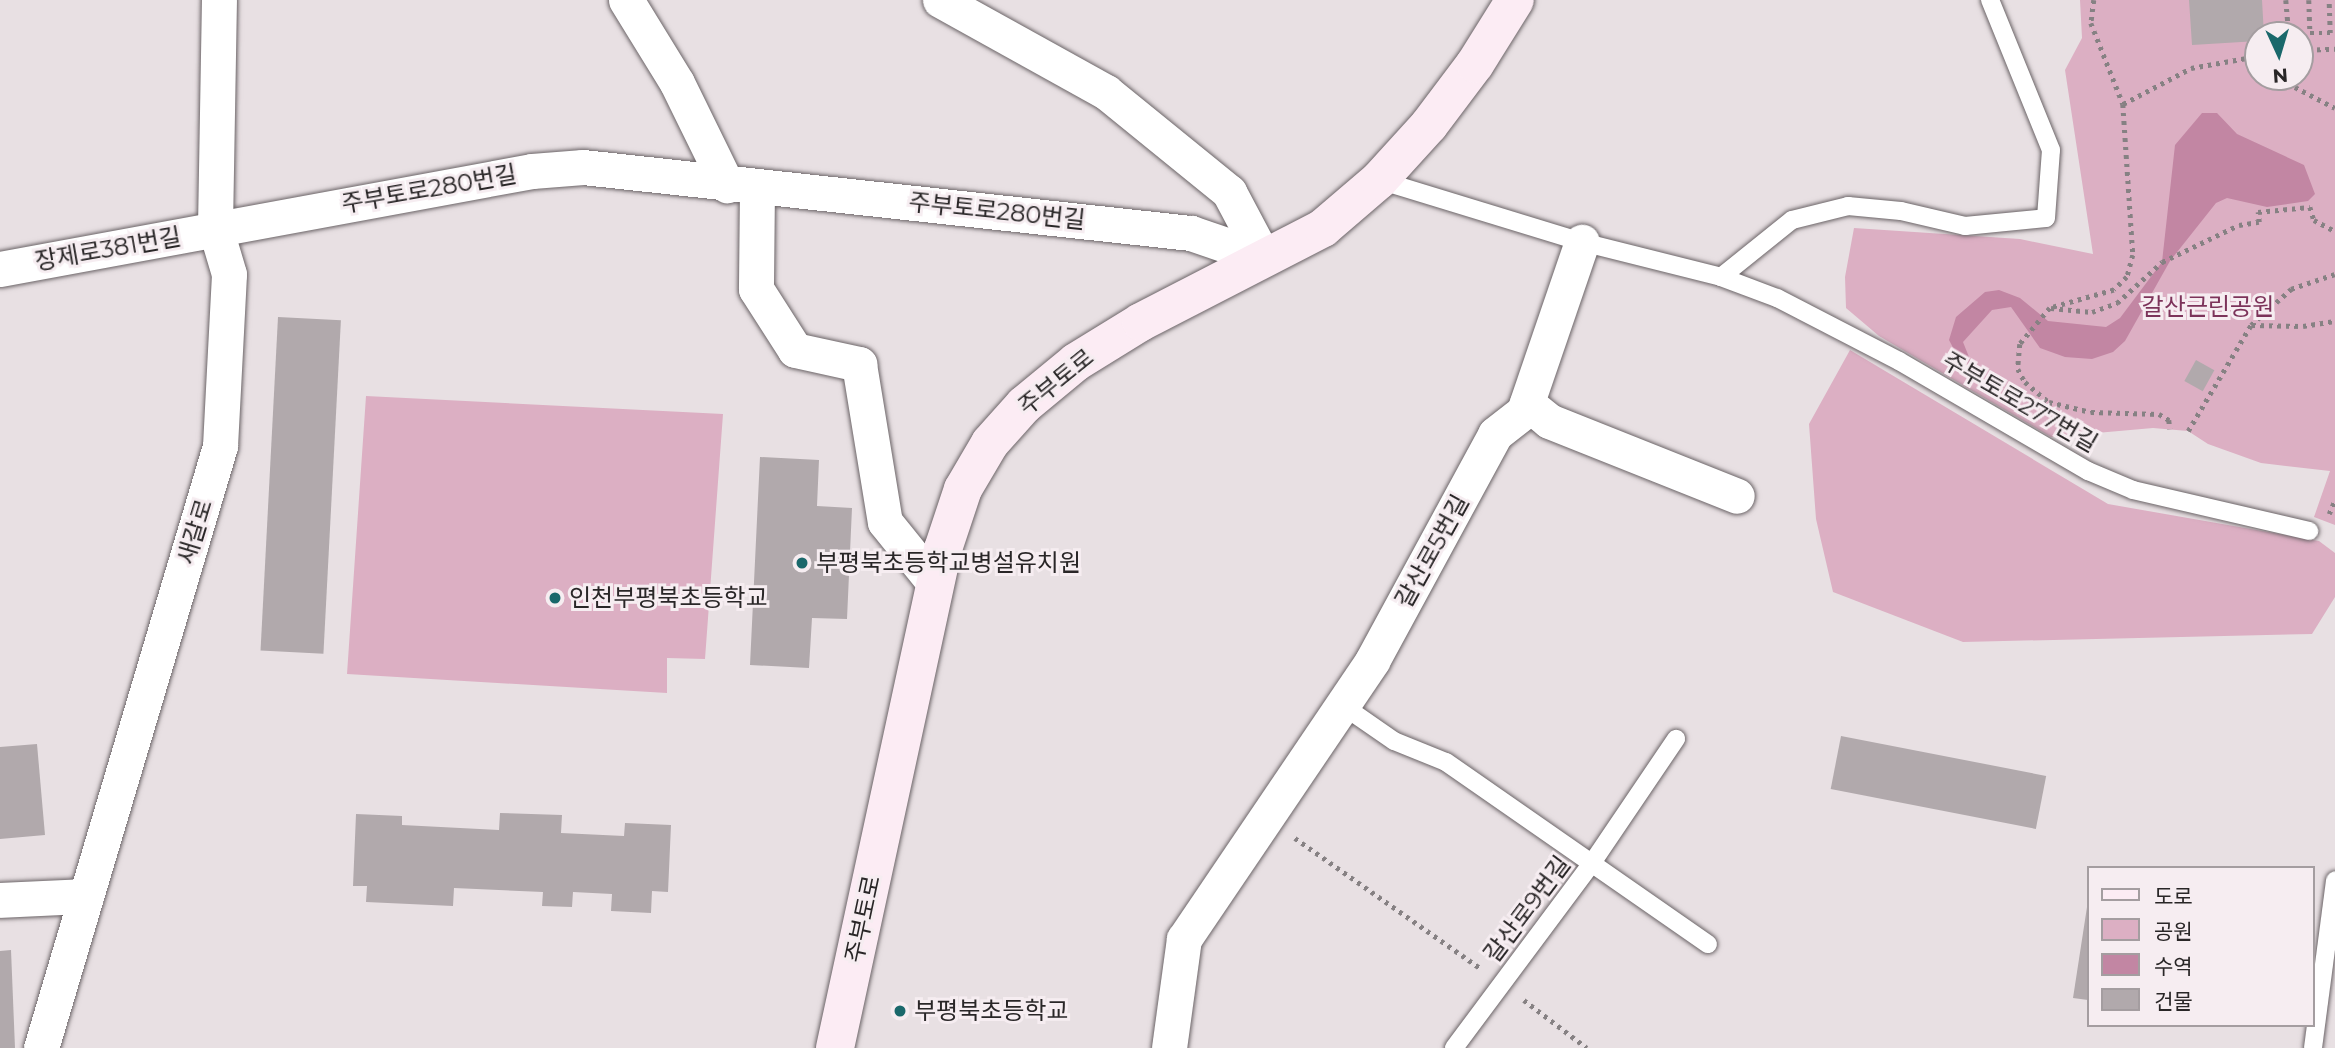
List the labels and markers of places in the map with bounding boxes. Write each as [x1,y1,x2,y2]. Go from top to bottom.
place label: 부평북초등학교병설유치원 [816,549,1081,577]
marker: 부평북초등학교병설유치원 [794,555,810,571]
place label: 인천부평북초등학교 [569,584,768,612]
marker: 인천부평북초등학교 [547,590,563,606]
place label: 부평북초등학교 [914,997,1069,1025]
marker: 부평북초등학교 [892,1003,908,1019]

